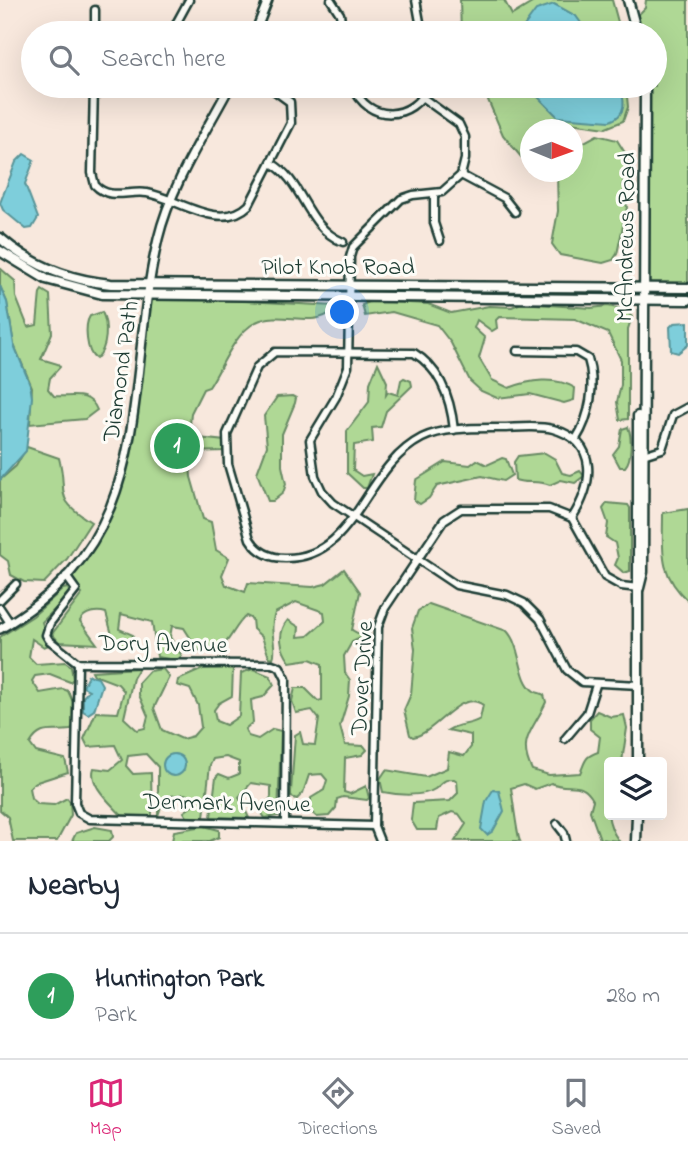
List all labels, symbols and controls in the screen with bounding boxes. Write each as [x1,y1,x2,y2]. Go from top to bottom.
search box [21,21,667,98]
icon: search [45,41,83,79]
text: Search here [101,41,226,79]
north arrow [520,119,583,182]
street label: McAndrews Road [609,151,646,322]
street label: Pilot Knob Road [261,251,415,286]
your location [325,295,359,329]
street label: Diamond Path [95,299,150,445]
pin: 1 [154,420,200,472]
street label: Dover Drive [343,620,384,737]
street label: Dory Avenue [97,627,228,665]
map controls [604,757,667,820]
button: layers [604,757,667,820]
street label: Denmark Avenue [142,786,311,823]
text: Nearby [28,865,120,909]
text: Huntington Park [95,961,264,999]
text: 1 [47,980,55,1013]
text: 280 m [606,980,660,1013]
text: Park [95,999,137,1032]
tab: Map [87,1074,125,1143]
tab: Directions [299,1074,378,1143]
tab: Saved [552,1074,601,1143]

